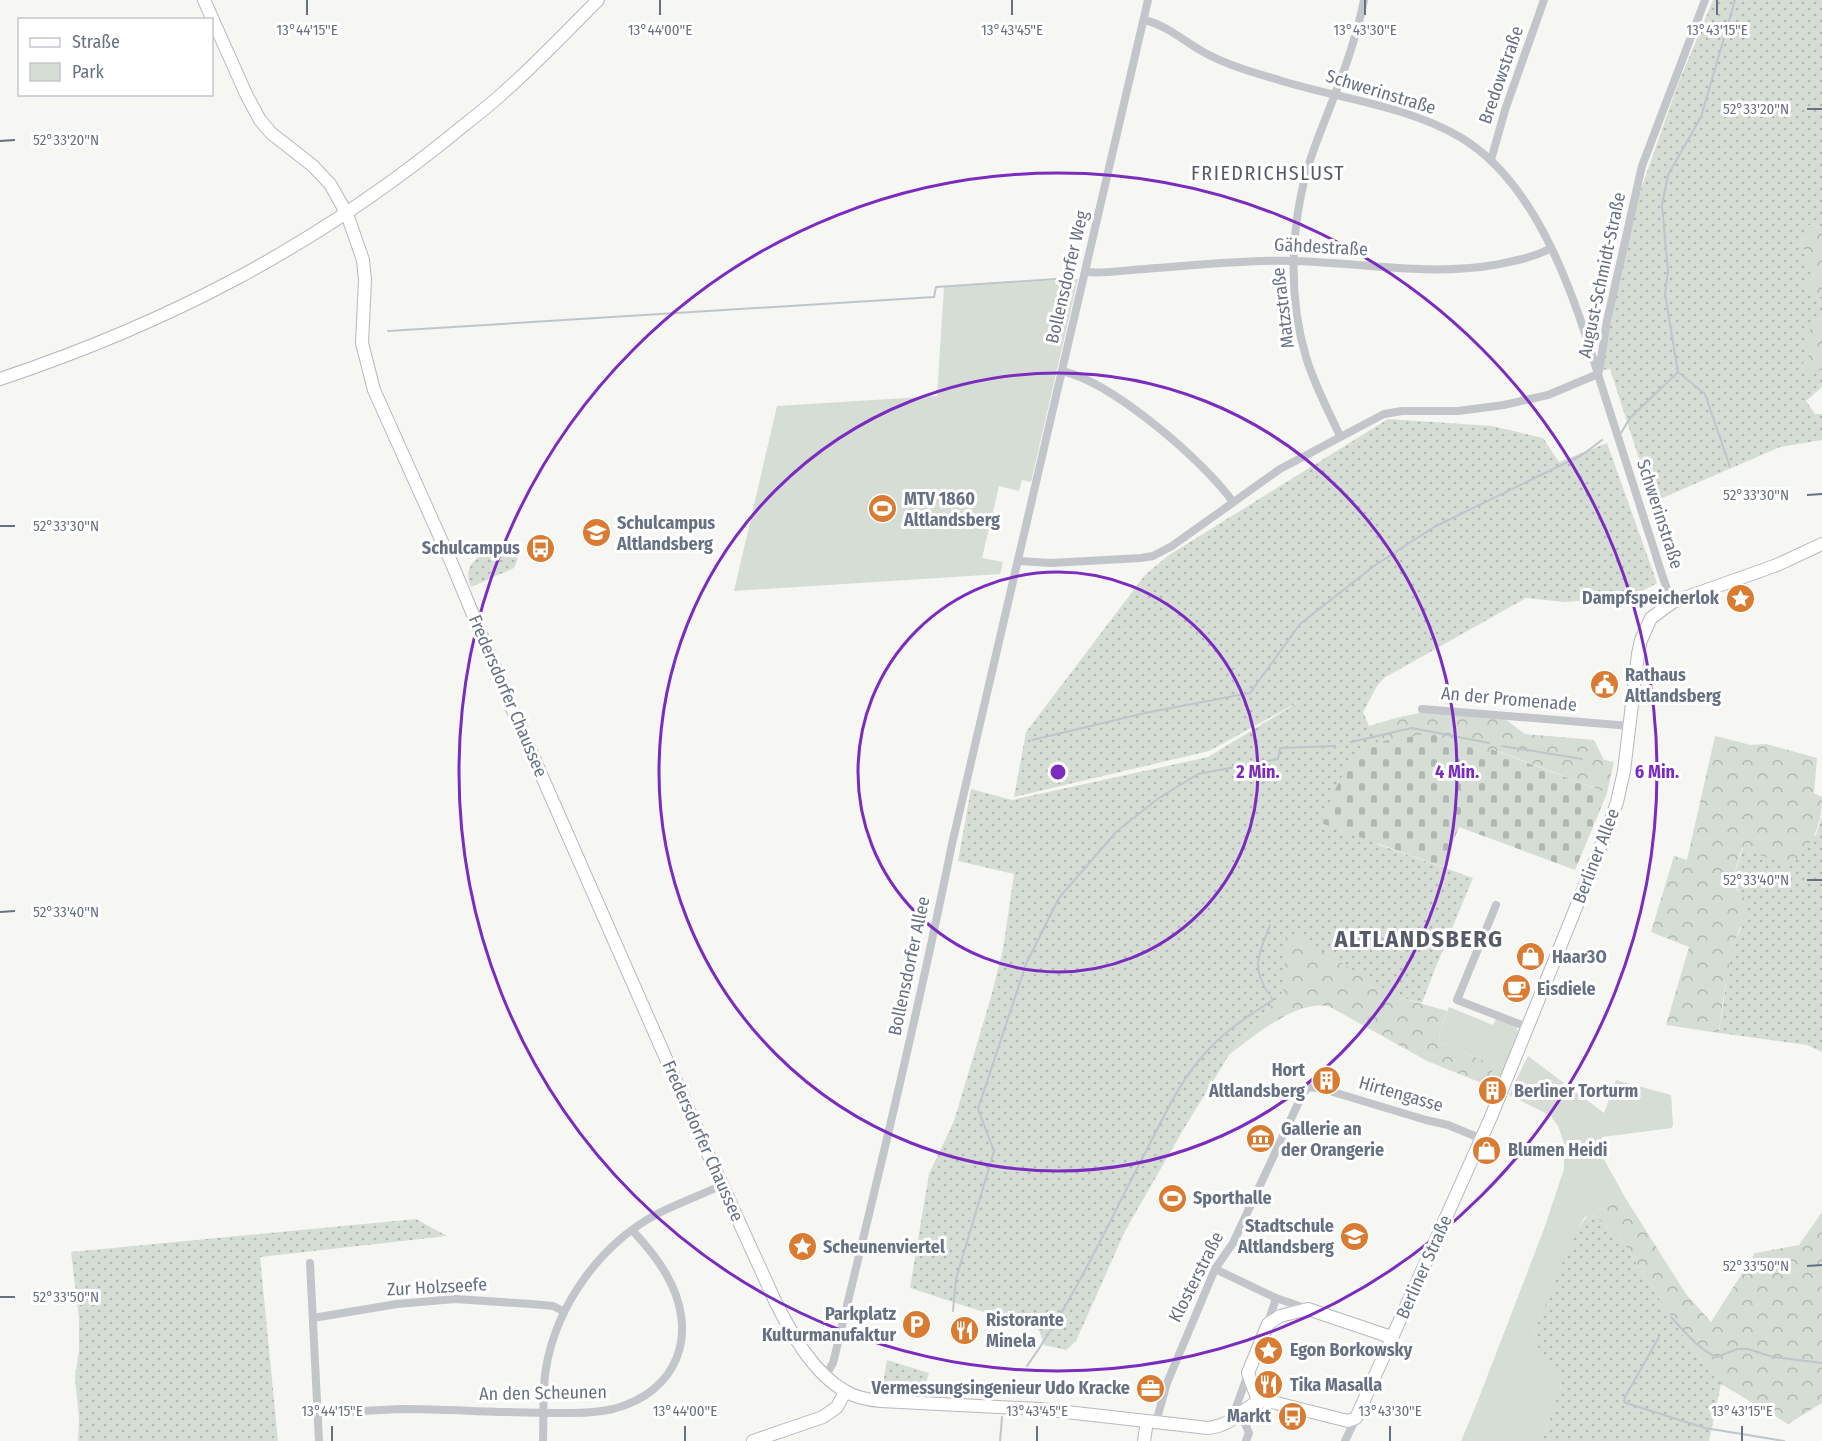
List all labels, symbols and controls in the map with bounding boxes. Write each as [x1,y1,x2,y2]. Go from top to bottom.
legend [18,18,213,96]
text: 13°44'15"E [276,21,338,39]
text: 13°44'00"E [628,21,692,39]
text: 13°43'45"E [981,21,1043,39]
text: 13°43'30"E [1333,21,1397,39]
text: 13°43'15"E [1686,21,1748,39]
street label: Bredowstraße [1474,23,1528,127]
text: Straße [72,31,120,53]
text: Park [72,61,105,83]
street label: Schwerinstraße [1323,65,1439,119]
text: 52°33'20"N [1723,100,1789,118]
text: 52°33'20"N [33,131,99,149]
district label: FRIEDRICHSLUST [1191,161,1345,185]
street label: August-Schmidt-Straße [1574,190,1630,360]
street label: Bollensdorfer Weg [1041,208,1093,346]
street label: Gähdestraße [1274,234,1369,260]
street label: Matzstraße [1267,266,1299,350]
street label: Schwerinstraße [1632,457,1688,572]
text: 52°33'30"N [1723,486,1789,504]
place label: MTV 1860 Altlandsberg [903,488,1000,531]
sports icon: MTV 1860 Altlandsberg [867,493,899,525]
place label: Schulcampus Altlandsberg [616,512,715,555]
text: 52°33'30"N [33,517,99,535]
school or university icon: Schulcampus Altlandsberg [580,517,612,549]
bus stop icon: Schulcampus [525,532,557,564]
place label: Schulcampus [422,537,520,559]
place icon: Dampfspeicherlok [1724,582,1756,614]
place label: Dampfspeicherlok [1582,587,1720,609]
street label: Fredersdorfer Chaussee [464,612,552,780]
place label: Rathaus Altlandsberg [1624,664,1721,707]
public building icon: Rathaus Altlandsberg [1588,669,1620,701]
street label: An der Promenade [1440,682,1578,716]
text: 2 Min. [1235,761,1280,783]
text: 4 Min. [1435,761,1479,783]
text: 6 Min. [1635,761,1679,783]
centre of rings [1048,762,1068,782]
street label: Berliner Allee [1568,805,1624,907]
text: 52°33'40"N [1723,871,1789,889]
street label: Bollensdorfer Allee [884,894,935,1038]
text: 52°33'40"N [33,903,99,921]
district label: ALTLANDSBERG [1333,925,1504,953]
shop icon: Haar3O [1515,941,1547,973]
place label: Haar3O [1552,946,1607,968]
cafe icon: Eisdiele [1500,973,1532,1005]
place label: Eisdiele [1537,978,1596,1000]
street label: Fredersdorfer Chaussee [658,1057,748,1225]
place label: Hort Altlandsberg [1208,1059,1306,1102]
building icon: Hort Altlandsberg [1310,1064,1342,1096]
street label: Hirtengasse [1356,1071,1446,1117]
building icon: Berliner Torturm [1477,1075,1509,1107]
place label: Berliner Torturm [1514,1080,1638,1102]
place label: Gallerie an der Orangerie [1281,1118,1384,1161]
museum icon: Gallerie an der Orangerie [1244,1123,1276,1155]
shop icon: Blumen Heidi [1471,1134,1503,1166]
place label: Blumen Heidi [1508,1139,1607,1161]
sports icon: Sporthalle [1156,1182,1188,1214]
place label: Sporthalle [1193,1187,1272,1209]
street label: Berliner Straße [1391,1212,1457,1322]
place label: Stadtschule Altlandsberg [1237,1215,1334,1258]
school or university icon: Stadtschule Altlandsberg [1339,1220,1371,1252]
street label: Klosterstraße [1164,1228,1228,1326]
place icon: Scheunenviertel [786,1231,818,1263]
place label: Scheunenviertel [823,1236,945,1258]
text: 52°33'50"N [1723,1257,1789,1275]
street label: Zur Holzseefe [386,1273,488,1301]
text: 52°33'50"N [33,1288,99,1306]
place label: Parkplatz Kulturmanufaktur [762,1303,896,1346]
parking icon: Parkplatz Kulturmanufaktur [901,1308,933,1340]
place label: Ristorante Minela [986,1309,1064,1352]
restaurant icon: Ristorante Minela [949,1314,981,1346]
place icon: Egon Borkowsky [1253,1334,1285,1366]
place label: Egon Borkowsky [1290,1339,1413,1361]
restaurant icon: Tika Masalla [1253,1369,1285,1401]
office icon: Vermessungsingenieur Udo Kracke [1135,1372,1167,1404]
place label: Tika Masalla [1290,1374,1382,1396]
place label: Vermessungsingenieur Udo Kracke [871,1377,1130,1399]
street label: An den Scheunen [479,1381,607,1405]
bus stop icon: Markt [1276,1400,1308,1432]
text: 13°44'15"E [301,1402,363,1420]
text: 13°44'00"E [653,1402,717,1420]
text: 13°43'45"E [1006,1402,1068,1420]
text: 13°43'30"E [1358,1402,1422,1420]
text: 13°43'15"E [1711,1402,1773,1420]
place label: Markt [1227,1405,1272,1427]

